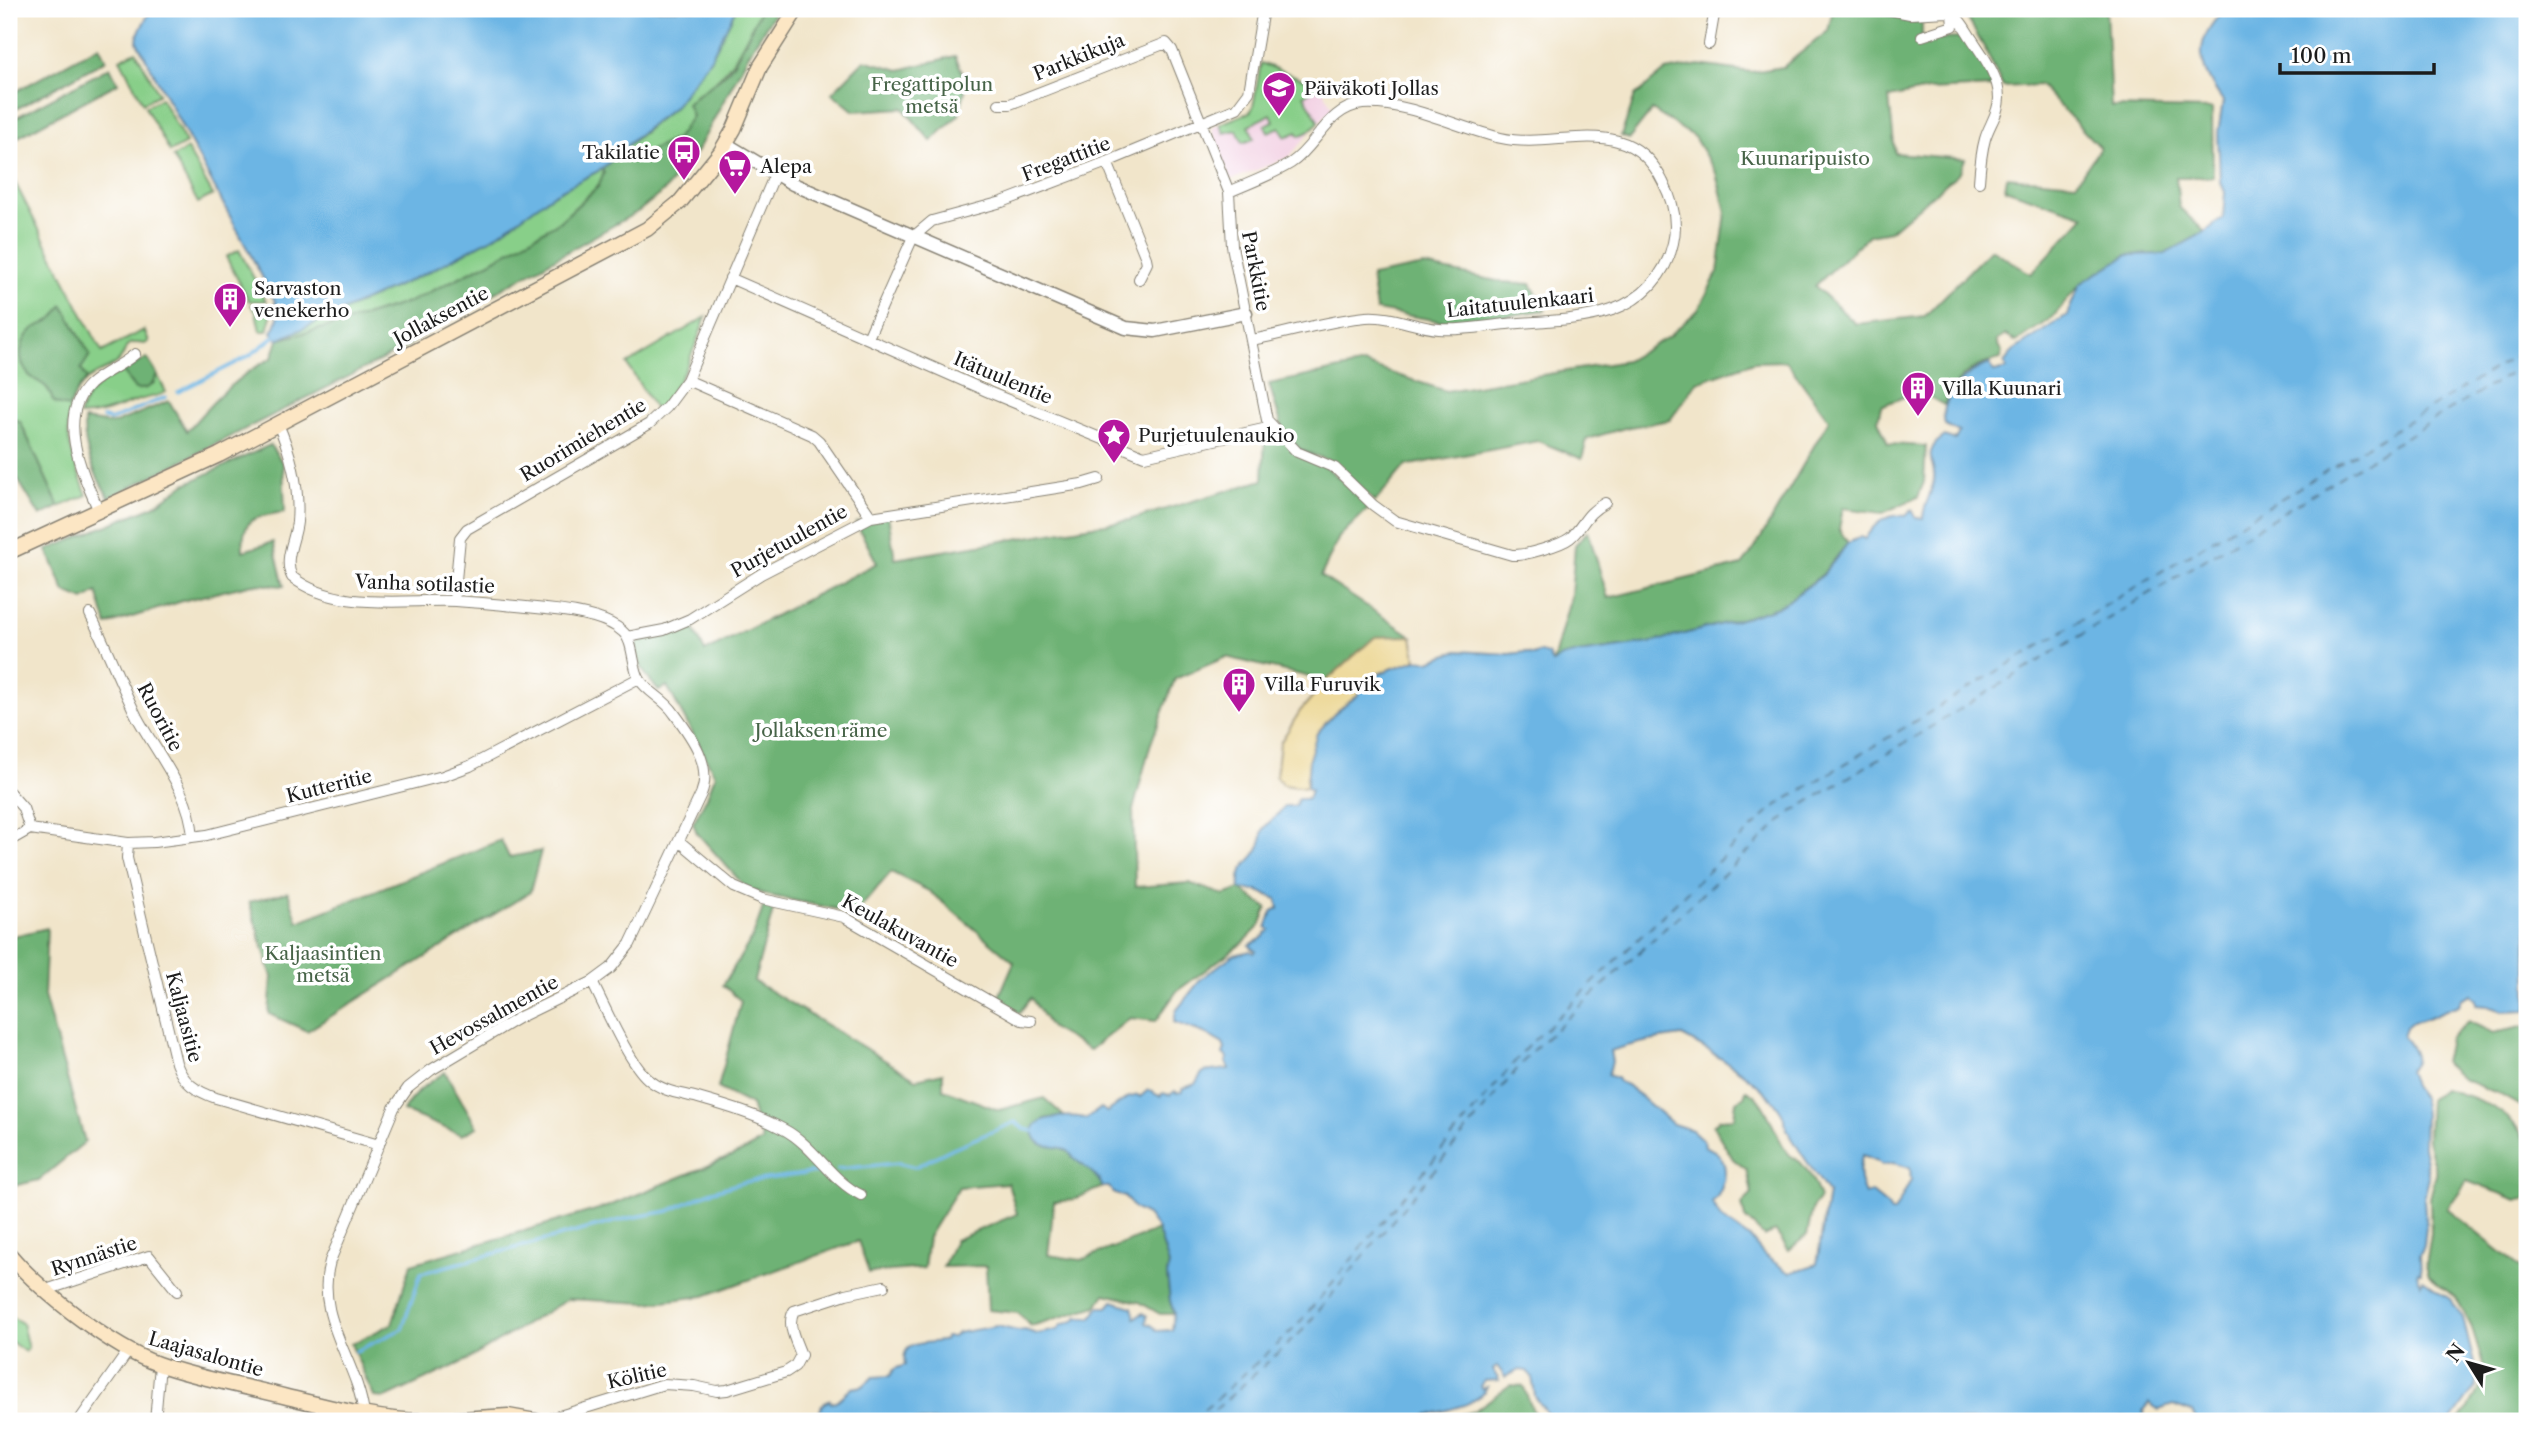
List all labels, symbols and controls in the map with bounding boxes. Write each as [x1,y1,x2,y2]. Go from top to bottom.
street label: Parkkikuja [1030,28,1128,86]
scale bar [2280,32,2434,76]
text: 100 m [2291,43,2352,68]
school or university icon: Päiväkoti Jollas [1260,69,1298,118]
park label: Fregattipolun metsä [871,73,993,118]
place label: Päiväkoti Jollas [1304,77,1439,100]
street label: Fregattitie [1018,132,1114,186]
bus stop icon: Takilatie [665,133,703,182]
place label: Takilatie [582,141,660,164]
supermarket icon: Alepa [716,147,754,196]
park label: Kuunaripuisto [1740,147,1870,170]
place label: Alepa [759,155,812,178]
street label: Parkkitie [1237,229,1275,313]
place label: Sarvaston venekerho [253,277,349,322]
building icon: Sarvaston venekerho [211,280,249,329]
street label: Jollaksentie [387,281,492,352]
street label: Laitatuulenkaari [1445,284,1595,322]
street label: Itätuulentie [950,347,1056,409]
building icon: Villa Kuunari [1899,369,1937,418]
place label: Villa Kuunari [1941,377,2062,400]
street label: Ruorimiehentie [516,393,650,487]
place icon: Purjetuulenaukio [1095,416,1133,465]
place label: Purjetuulenaukio [1138,424,1295,447]
street label: Purjetuulentie [727,499,851,583]
street label: Vanha sotilastie [354,570,495,598]
building icon: Villa Furuvik [1220,665,1258,714]
place label: Villa Furuvik [1263,673,1381,696]
street label: Ruoritie [132,679,188,755]
park label: Jollaksen räme [752,719,887,742]
street label: Kutteritie [284,764,374,808]
street label: Keulakuvantie [838,890,962,972]
park label: Kaljaasintien metsä [265,942,382,987]
street label: Kaljaasitie [161,969,207,1065]
street label: Hevossalmentie [426,970,562,1060]
street label: Rynnästie [48,1231,140,1281]
street label: Laajasalontie [146,1327,266,1381]
north arrow [2434,1328,2504,1398]
text: N [2442,1340,2470,1367]
street label: Kölitie [605,1358,669,1394]

